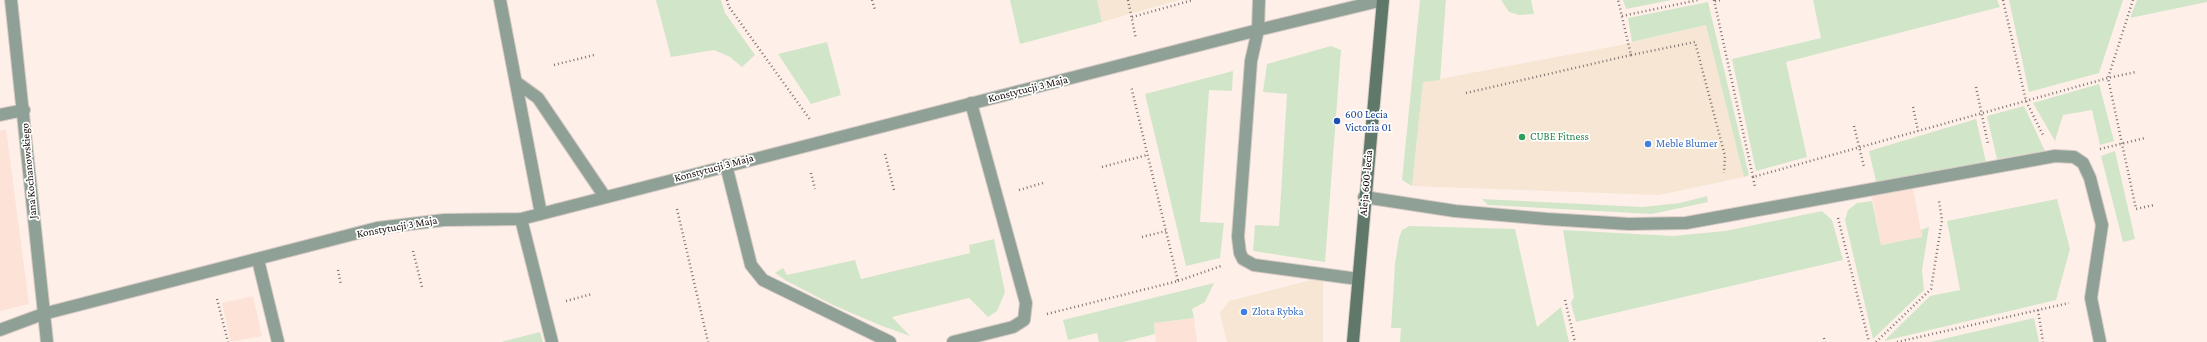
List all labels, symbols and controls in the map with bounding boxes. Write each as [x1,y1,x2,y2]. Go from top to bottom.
street label: Konstytucji 3 Maja [987,73,1069,105]
place label: 600 Lecia Victoria 01 [1345,108,1391,134]
marker: 600 Lecia Victoria 01 [1332,116,1342,126]
street label: Jana Kochanowskiego [18,123,40,219]
place label: CUBE Fitness [1530,130,1589,144]
marker: CUBE Fitness [1517,132,1527,142]
place label: Meble Blumer [1656,137,1718,151]
marker: Meble Blumer [1643,139,1653,149]
street label: Aleja 600-lecia [1357,149,1375,217]
street label: Konstytucji 3 Maja [673,151,755,185]
street label: Konstytucji 3 Maja [356,213,438,241]
place label: Złota Rybka [1252,305,1304,319]
marker: Złota Rybka [1239,307,1249,317]

